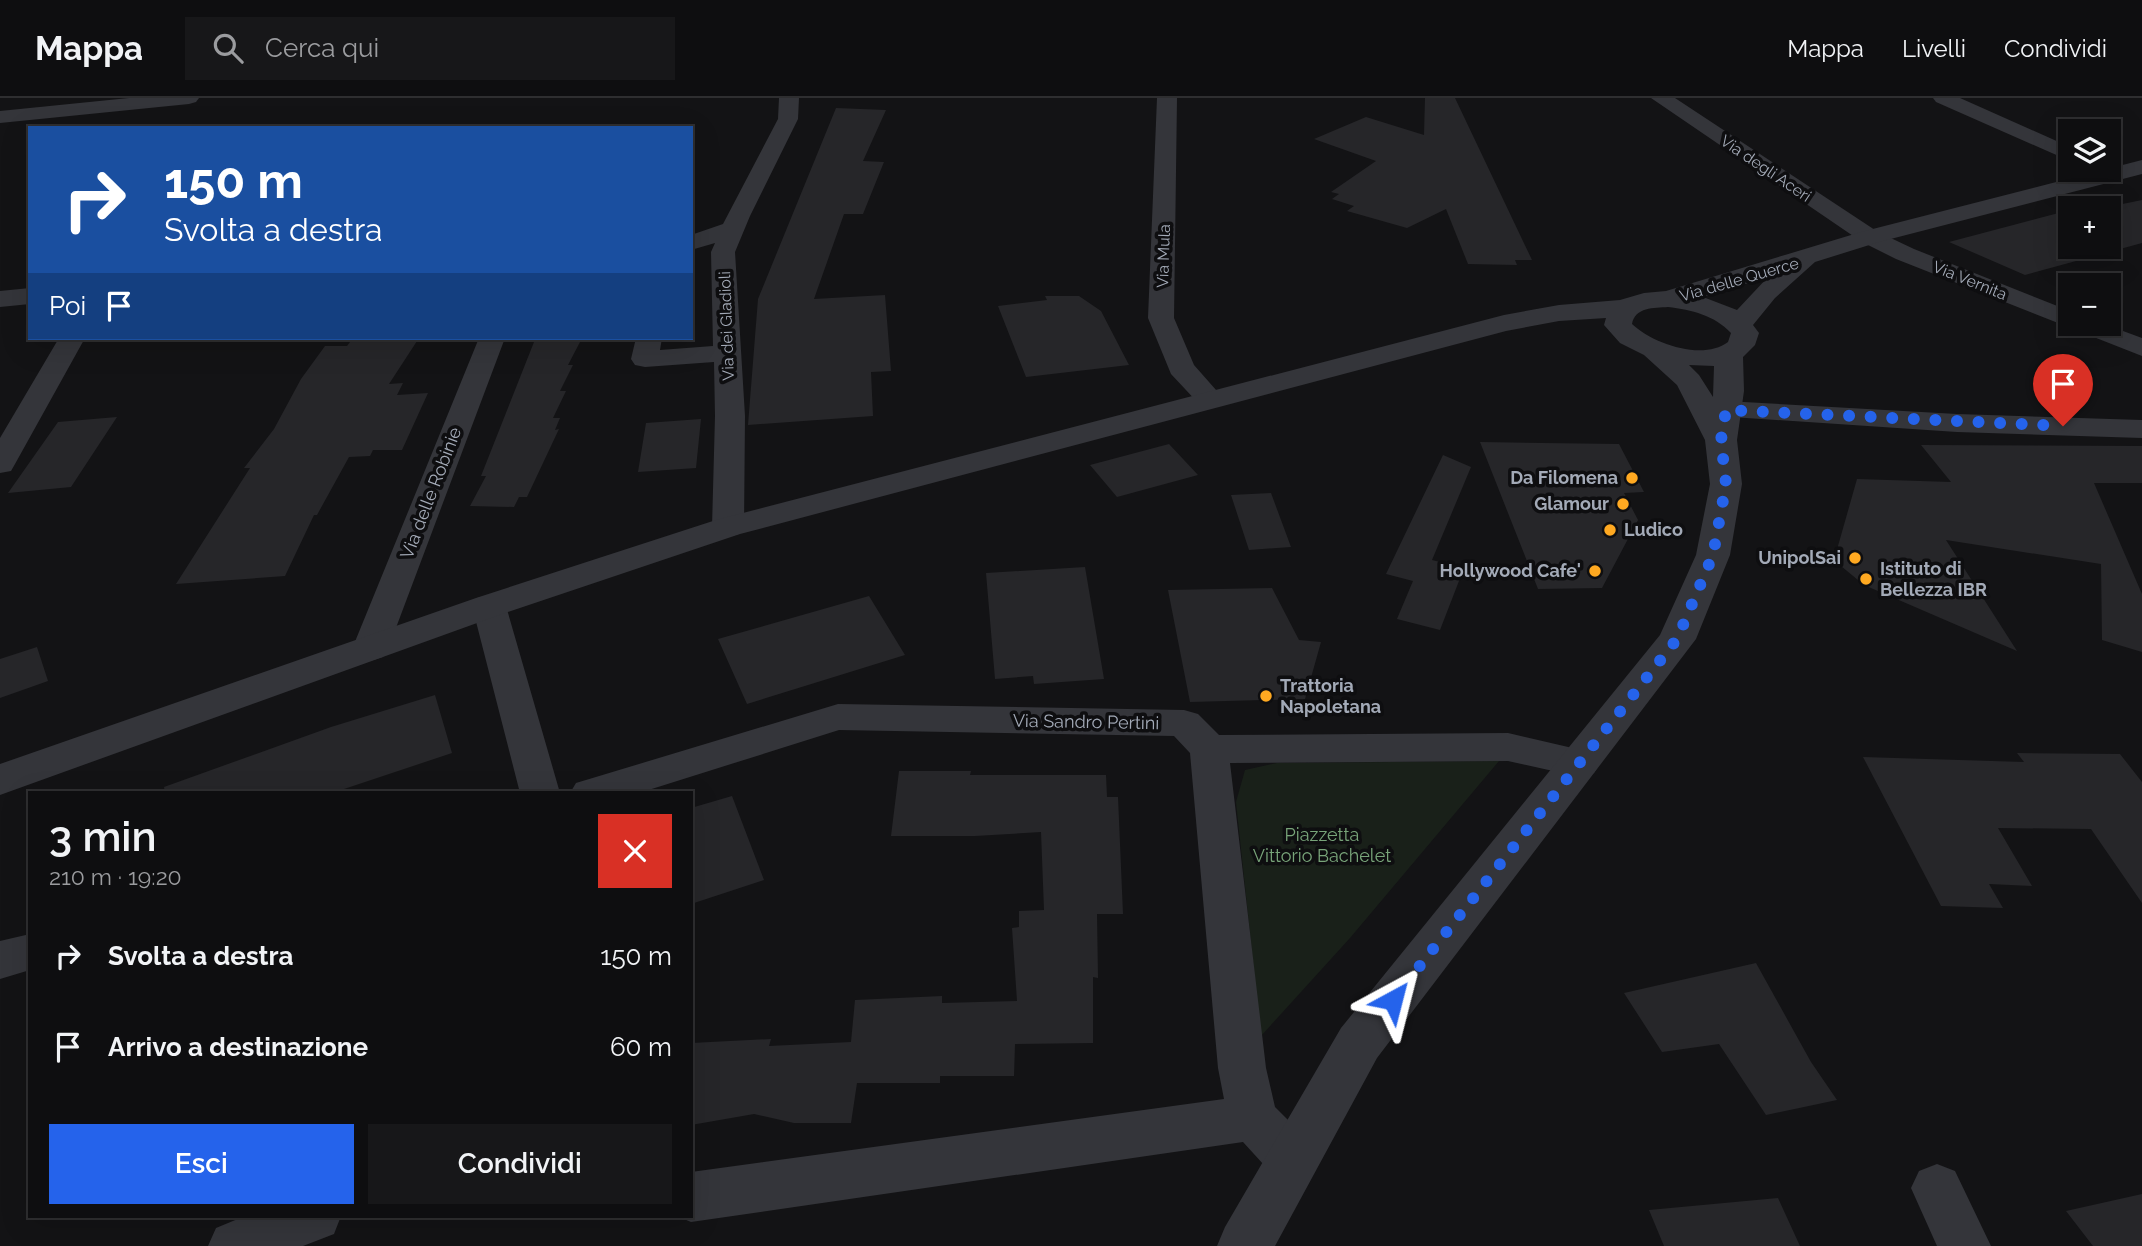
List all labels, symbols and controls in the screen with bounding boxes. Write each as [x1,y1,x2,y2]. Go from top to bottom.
search box [185,17,675,80]
text: Mappa [35,29,143,68]
icon: search [209,29,247,67]
text: Cerca qui [265,33,379,63]
text: Mappa [1787,34,1864,63]
text: Livelli [1902,34,1966,63]
text: Condividi [2004,34,2107,63]
map controls [2058,119,2121,336]
button: layers [2058,119,2121,182]
street label: Via degli Aceri [1717,131,1815,206]
text: 150 m [164,152,303,209]
icon: right [49,154,140,245]
button: + [2058,196,2121,259]
text: Svolta a destra [164,211,383,248]
street label: Via Mula [1153,224,1174,288]
street label: Via delle Querce [1677,253,1801,306]
street label: Via Vernita [1930,257,2010,304]
street label: Via dei Gladioli [715,271,738,381]
button: − [2058,273,2121,336]
icon: arrive [100,287,138,325]
text: Poi [49,291,86,321]
pin [2033,354,2093,426]
icon: arrive [2044,365,2082,403]
street label: Via delle Robinie [396,424,465,562]
place label: Da Filomena [1510,467,1618,488]
marker: Da Filomena [1624,470,1640,486]
place label: Glamour [1534,493,1609,514]
marker: Glamour [1615,496,1631,512]
place label: Ludico [1624,519,1683,540]
marker: Ludico [1602,522,1618,538]
place label: UnipolSai [1758,547,1841,568]
marker: UnipolSai [1847,550,1863,566]
place label: Istituto di Bellezza IBR [1880,558,1987,600]
place label: Hollywood Cafe' [1440,560,1581,581]
marker: Hollywood Cafe' [1587,563,1603,579]
marker: Istituto di Bellezza IBR [1858,571,1874,587]
place label: Trattoria Napoletana [1280,675,1381,717]
marker: Trattoria Napoletana [1258,688,1274,704]
street label: Via Sandro Pertini [1013,710,1159,733]
text: 3 min [49,812,157,861]
button: close [598,814,672,888]
park label: Piazzetta Vittorio Bachelet [1253,824,1391,866]
text: 210 m · 19:20 [49,863,182,890]
icon: right [49,937,87,975]
text: Svolta a destra [108,941,294,971]
text: 150 m [600,941,672,971]
position arrow [1356,963,1430,1037]
icon: arrive [49,1028,87,1066]
text: Arrivo a destinazione [108,1032,368,1062]
text: 60 m [610,1032,672,1062]
button: Esci [49,1124,354,1204]
button: Condividi [368,1124,672,1204]

